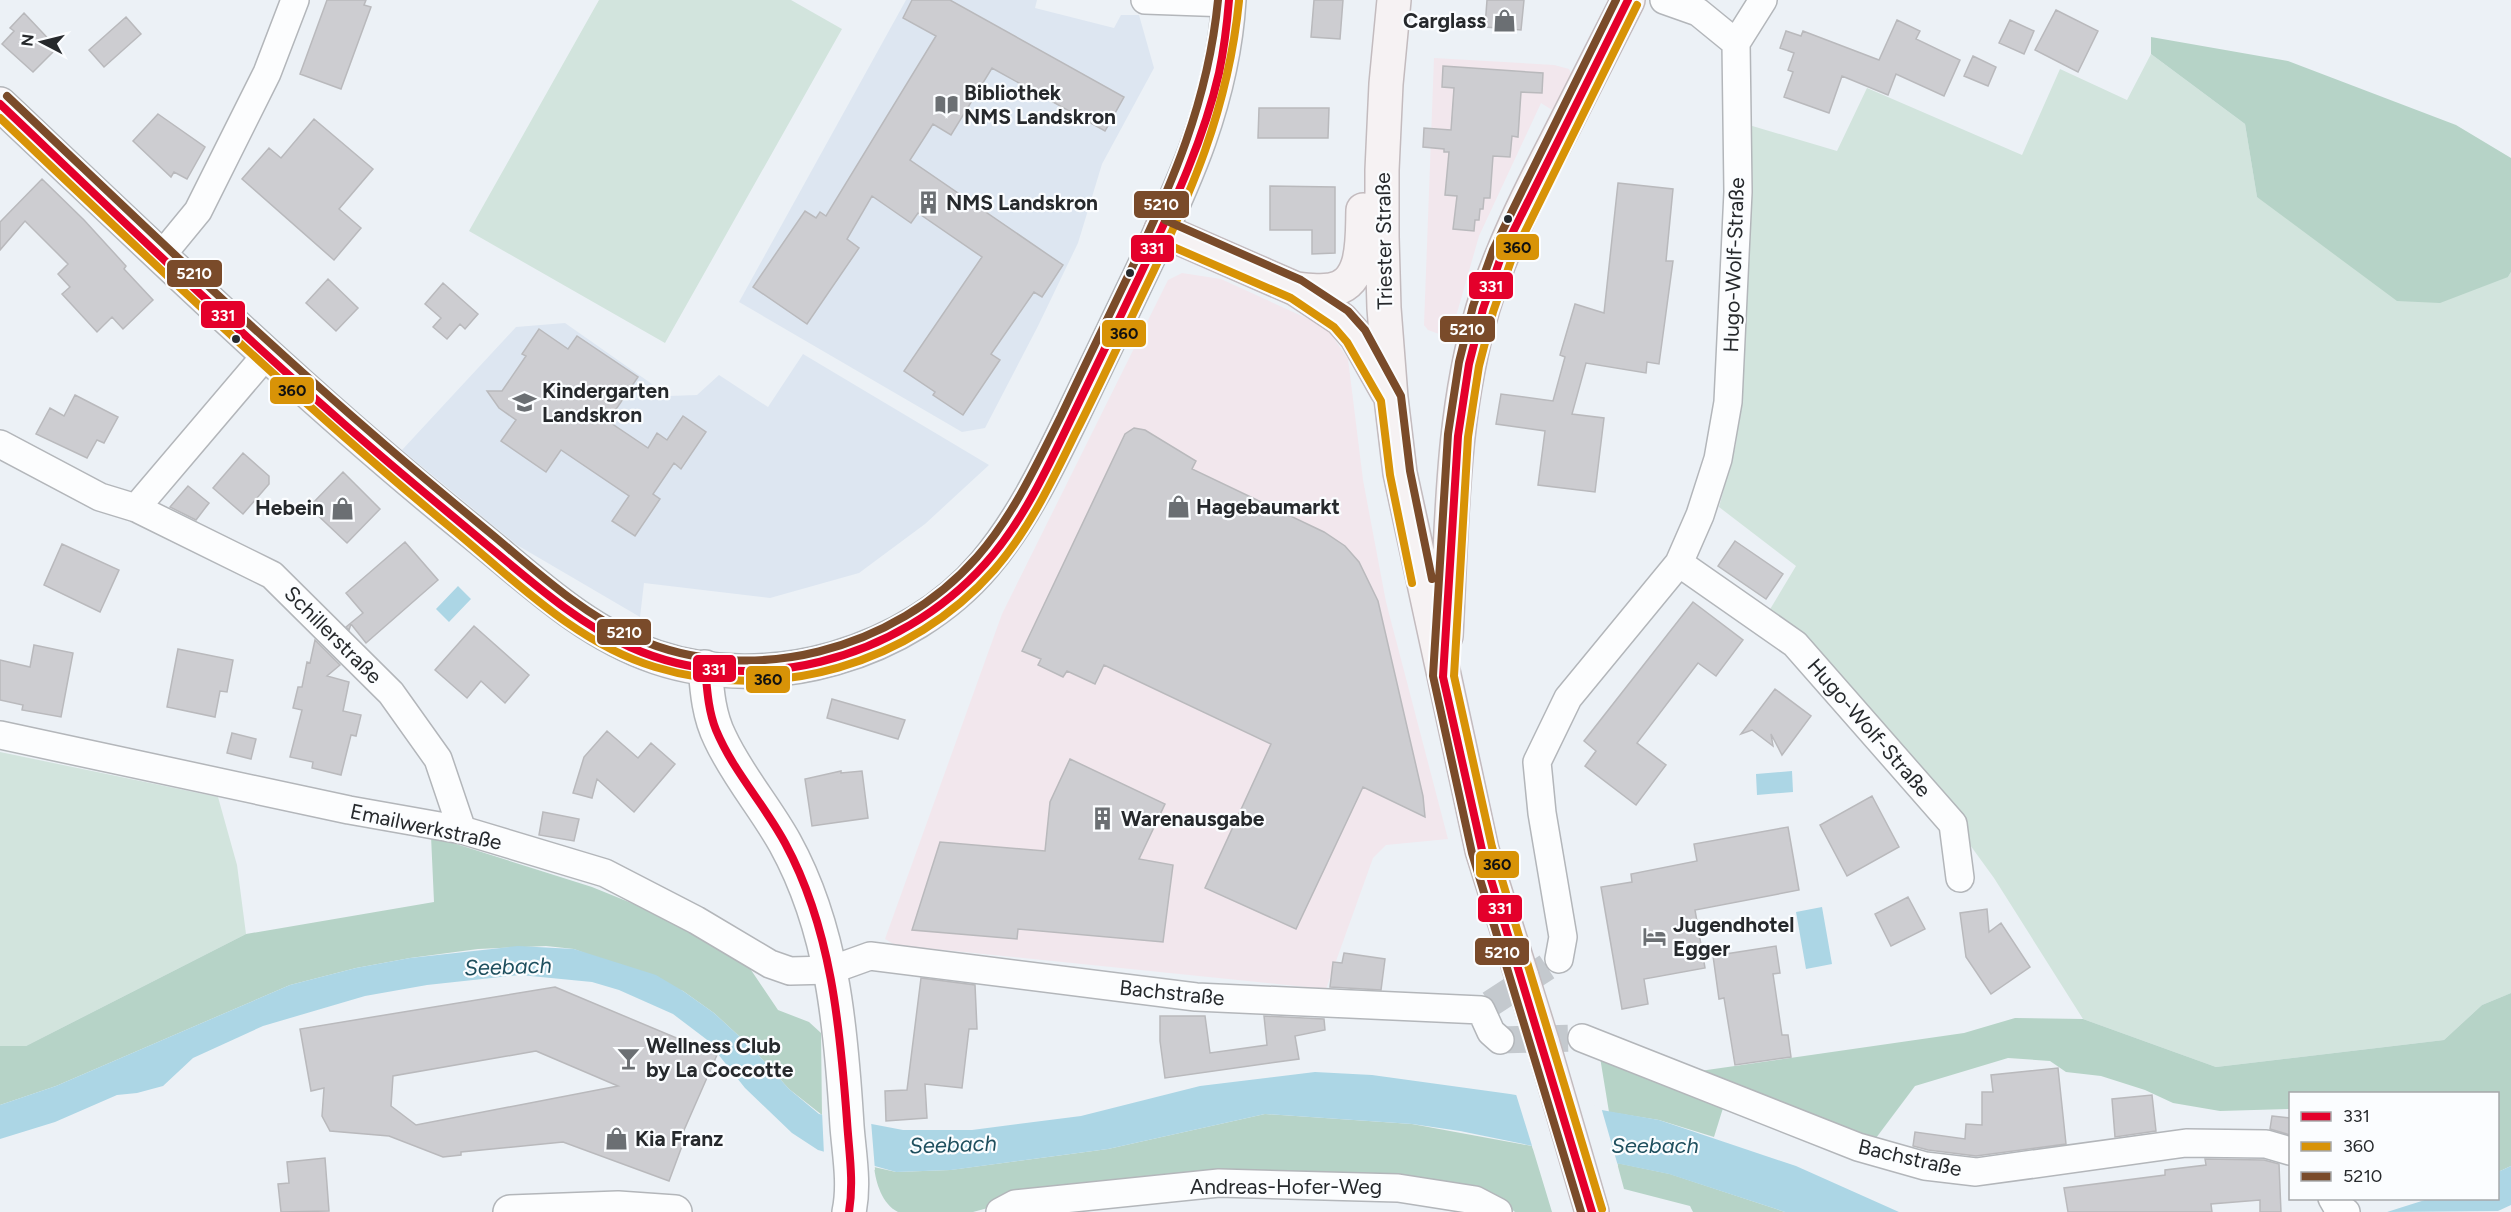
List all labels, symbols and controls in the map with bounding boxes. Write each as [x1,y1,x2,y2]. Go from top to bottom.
place label: Carglass [1403,8,1486,33]
shop icon: Carglass [1491,8,1517,34]
north arrow [12,12,72,72]
text: N [17,33,38,48]
place label: Bibliothek NMS Landskron [964,80,1116,129]
library icon: Bibliothek NMS Landskron [933,92,959,118]
street label: Triester Straße [1370,172,1397,310]
street label: Hugo-Wolf-Straße [1718,177,1749,353]
building icon: NMS Landskron [915,190,941,216]
place label: NMS Landskron [946,190,1098,215]
line badge: 5210 [1133,190,1190,219]
text: 5210 [1143,195,1179,214]
unlabelled marker [1502,213,1514,225]
line badge: 360 [1495,233,1540,261]
line badge: 331 [1130,234,1175,263]
text: 360 [1503,238,1531,257]
text: 331 [1140,239,1164,258]
line badge: 5210 [166,259,223,288]
text: 5210 [176,264,212,283]
unlabelled marker [1124,267,1136,279]
line badge: 331 [1468,271,1514,300]
text: 331 [1479,277,1503,296]
line badge: 331 [200,300,246,329]
text: 331 [211,306,235,325]
line badge: 5210 [1439,315,1496,343]
line badge: 360 [1101,319,1147,348]
text: 5210 [1449,320,1485,339]
text: 360 [1110,324,1138,343]
unlabelled marker [230,333,242,345]
line badge: 360 [269,376,315,405]
place label: Kindergarten Landskron [542,378,669,427]
text: 360 [278,381,306,400]
school or university icon: Kindergarten Landskron [511,390,537,416]
shop icon: Hagebaumarkt [1165,494,1191,520]
place label: Hagebaumarkt [1196,494,1340,519]
place label: Hebein [255,495,324,520]
shop icon: Hebein [329,495,355,521]
street label: Schillerstraße [279,581,387,689]
line badge: 5210 [596,618,652,646]
text: 5210 [606,623,642,642]
street label: Hugo-Wolf-Straße [1802,653,1936,802]
line badge: 331 [692,654,737,683]
text: 331 [702,660,726,679]
line badge: 360 [745,665,791,694]
text: 360 [754,670,782,689]
street label: Emailwerkstraße [348,798,504,855]
building icon: Warenausgabe [1090,806,1116,832]
place label: Warenausgabe [1121,806,1265,831]
line badge: 360 [1475,850,1520,879]
text: 360 [1483,855,1511,874]
line badge: 331 [1477,894,1523,923]
text: 331 [1488,899,1512,918]
place label: Jugendhotel Egger [1673,912,1794,961]
hotel icon: Jugendhotel Egger [1642,924,1668,950]
line badge: 5210 [1474,937,1530,966]
text: 5210 [1484,943,1520,962]
water label: Seebach [464,951,552,982]
street label: Bachstraße [1118,975,1226,1010]
place label: Wellness Club by La Coccotte [646,1033,794,1082]
bar icon: Wellness Club by La Coccotte [615,1045,641,1071]
legend [2289,1092,2499,1200]
text: 331 [2343,1105,2370,1127]
shop icon: Kia Franz [604,1126,630,1152]
place label: Kia Franz [635,1126,723,1151]
water label: Seebach [909,1129,997,1160]
water label: Seebach [1611,1132,1699,1159]
street label: Bachstraße [1856,1133,1964,1182]
text: 360 [2343,1135,2375,1157]
text: 5210 [2343,1165,2382,1187]
street label: Andreas-Hofer-Weg [1190,1174,1382,1199]

